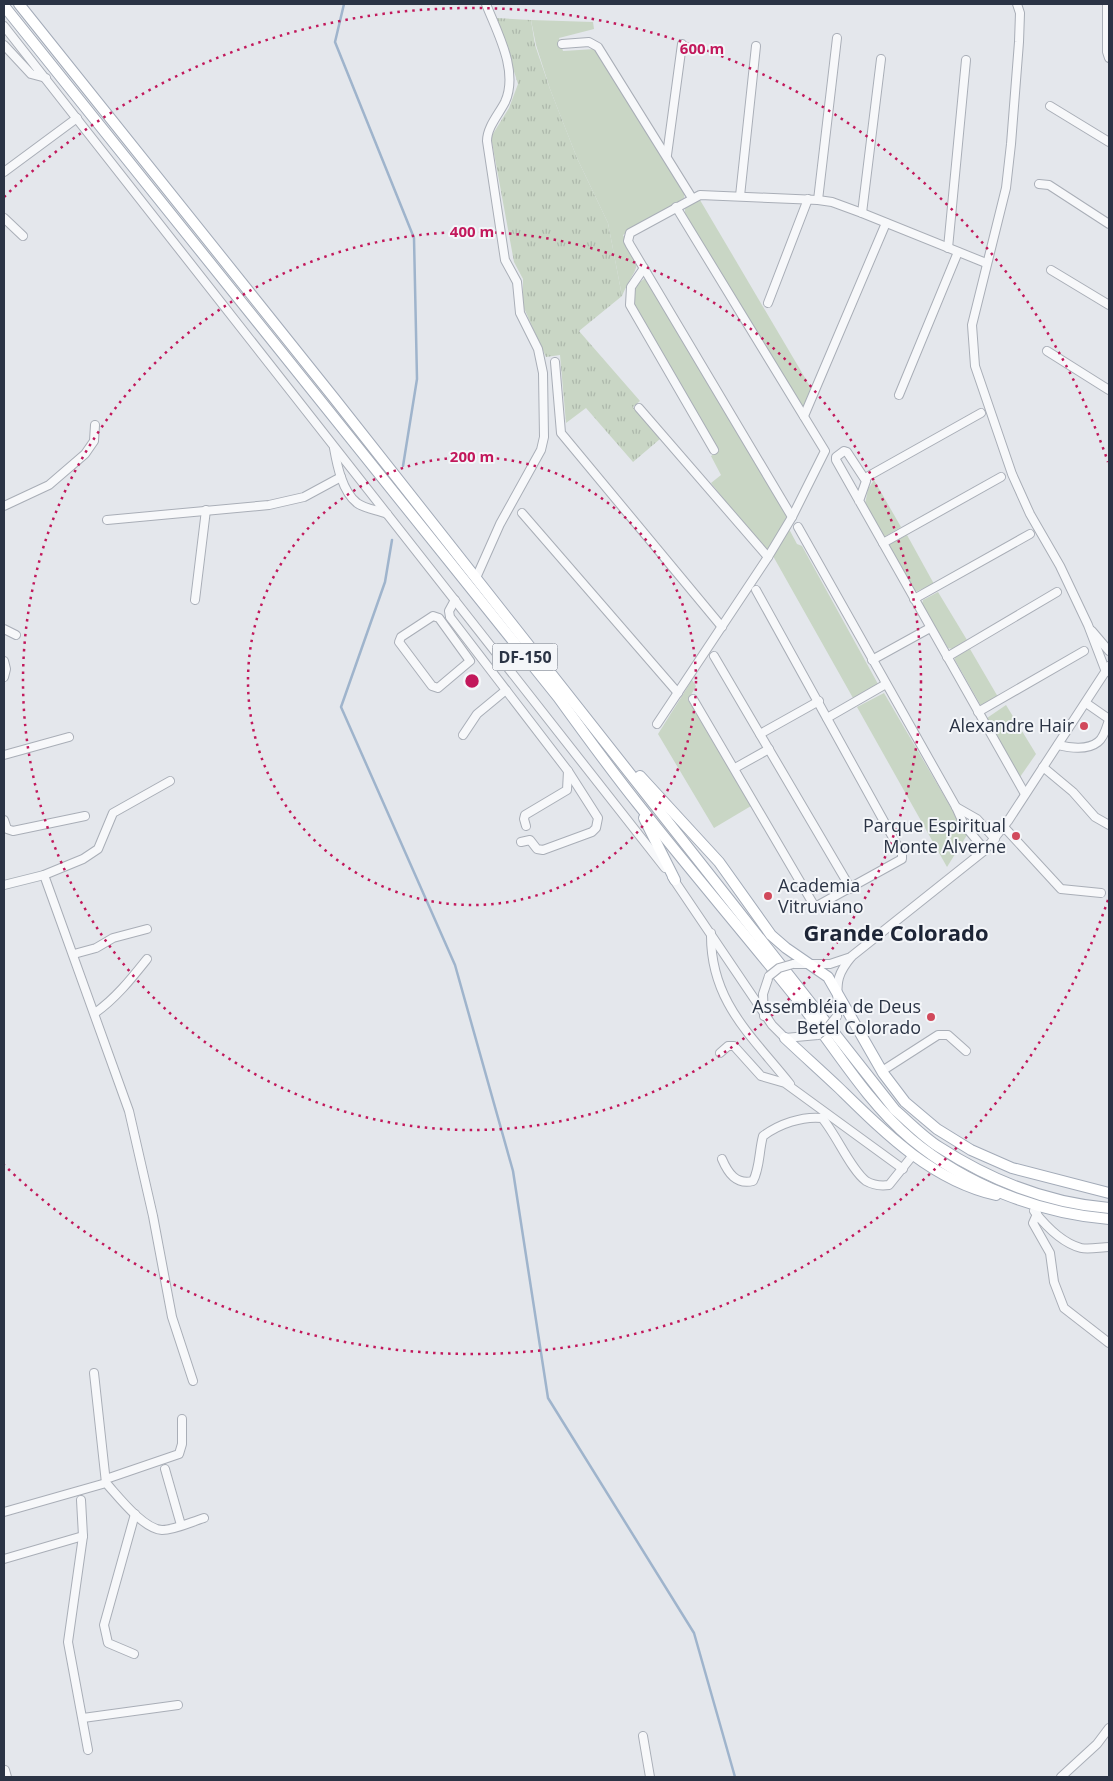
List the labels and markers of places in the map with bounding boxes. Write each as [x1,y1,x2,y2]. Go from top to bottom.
centre of rings [463,672,481,690]
place label: Alexandre Hair [949,713,1075,737]
marker: Alexandre Hair [1078,720,1090,732]
place label: Parque Espiritual Monte Alverne [863,813,1006,858]
marker: Parque Espiritual Monte Alverne [1010,830,1022,842]
place label: Academia Vitruviano [778,873,864,918]
marker: Academia Vitruviano [762,890,774,902]
place label: Assembléia de Deus Betel Colorado [752,994,921,1039]
marker: Assembléia de Deus Betel Colorado [925,1011,937,1023]

